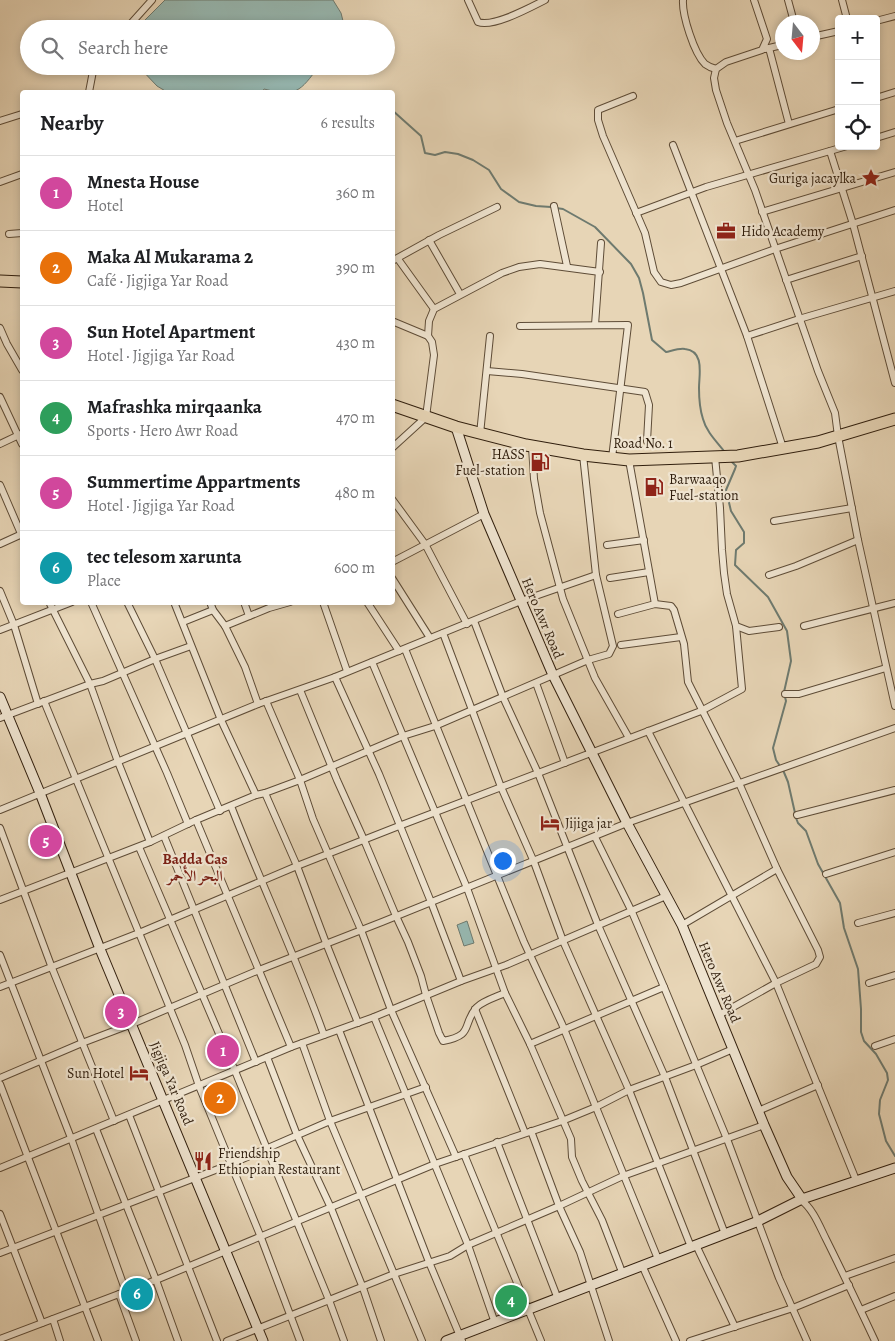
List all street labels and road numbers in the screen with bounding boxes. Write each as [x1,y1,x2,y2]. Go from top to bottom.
street label: Road No. 1 [613,434,673,453]
street label: Hero Awr Road [517,575,568,662]
street label: Hero Awr Road [694,939,745,1026]
street label: Jigjiga Yar Road [145,1038,198,1128]

